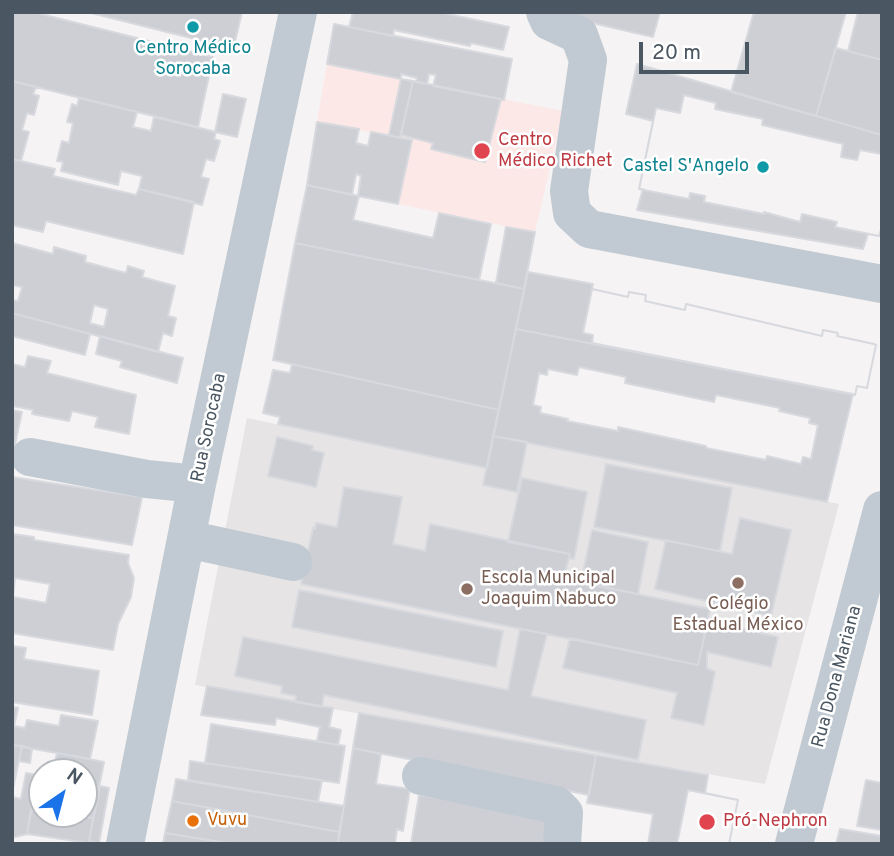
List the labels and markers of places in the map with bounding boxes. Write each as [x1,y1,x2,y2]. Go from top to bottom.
marker: Centro Médico Sorocaba [185,19,201,35]
place label: Centro Médico Sorocaba [135,38,251,80]
place label: Centro Médico Richet [498,130,613,172]
marker: Centro Médico Richet [472,141,492,161]
place label: Castel S'Angelo [623,156,749,178]
marker: Castel S'Angelo [755,159,771,175]
place label: Escola Municipal Joaquim Nabuco [481,568,616,610]
marker: Colégio Estadual México [730,575,746,591]
marker: Escola Municipal Joaquim Nabuco [459,581,475,597]
place label: Colégio Estadual México [672,594,804,636]
place label: Vuvu [207,810,247,832]
place label: Pró-Nephron [723,811,828,833]
marker: Pró-Nephron [697,812,717,832]
marker: Vuvu [185,813,201,829]

